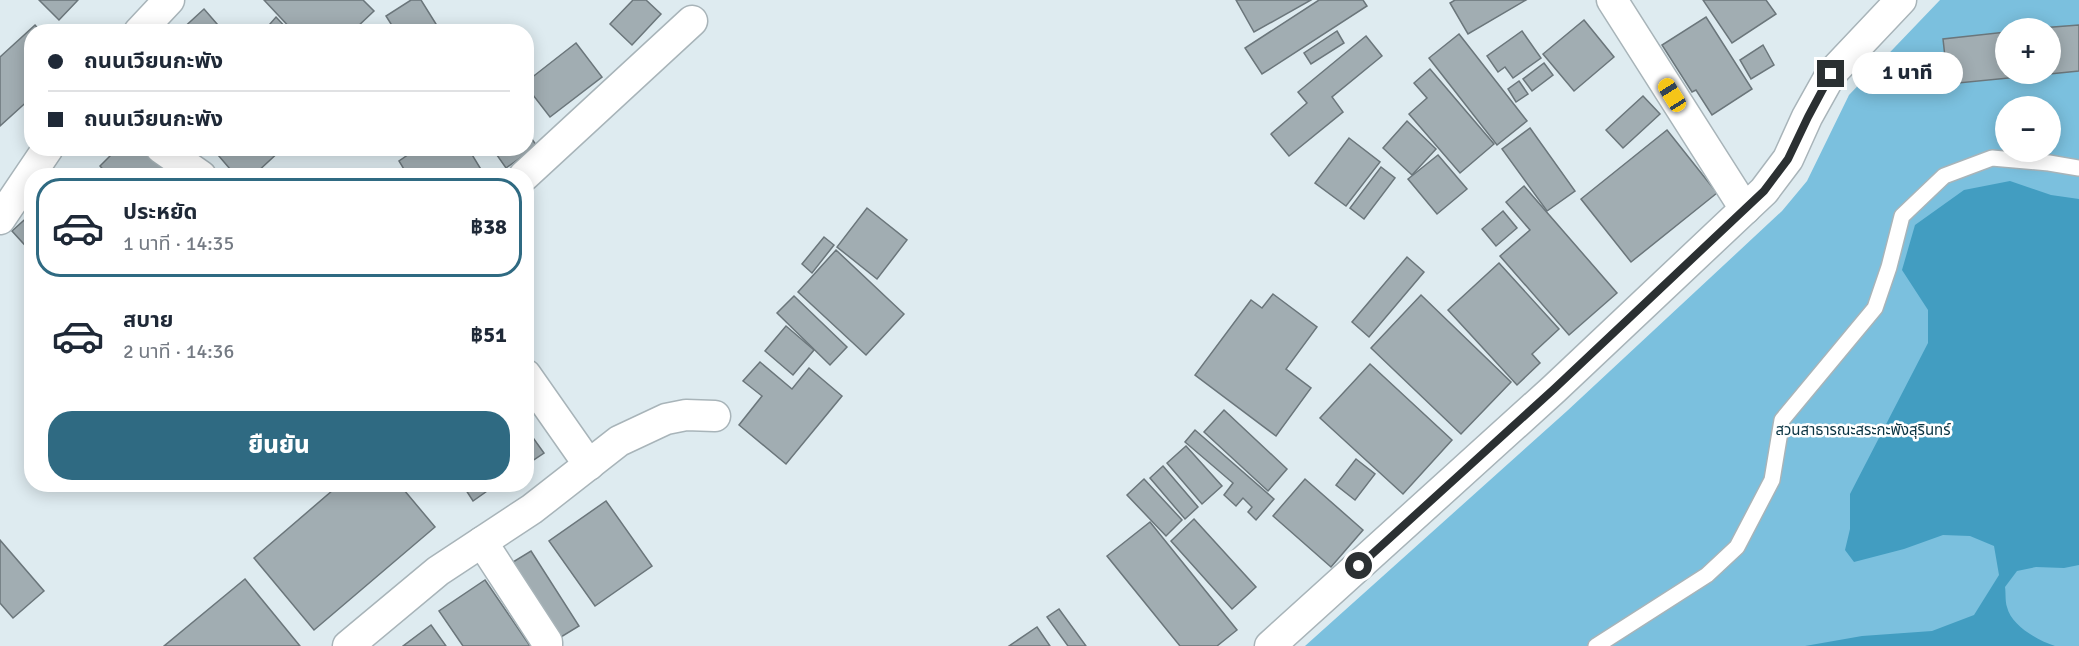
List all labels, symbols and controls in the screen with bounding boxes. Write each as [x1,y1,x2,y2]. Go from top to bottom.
map controls [1995,18,2061,162]
button: + [1995,18,2061,84]
text: ถนนเวียนกะพัง [84,47,223,74]
callout: 1 นาที [1852,53,1963,95]
route end [1817,60,1844,87]
text: 1 นาที [1882,60,1933,85]
car [1655,75,1689,115]
button: − [1995,96,2061,162]
text: ถนนเวียนกะพัง [84,105,223,132]
text: ประหยัด [123,198,198,225]
icon: car [51,201,105,255]
text: ฿38 [470,213,507,240]
text: 1 นาที · 14:35 [123,231,234,256]
text: สบาย [123,306,173,333]
icon: car [51,309,105,363]
text: ฿51 [470,321,507,348]
text: 2 นาที · 14:36 [123,339,234,364]
button: ยืนยัน [48,411,510,480]
park label: สวนสาธารณะสระกะพังสุรินทร์ [1775,421,1951,439]
route start [1345,552,1372,579]

